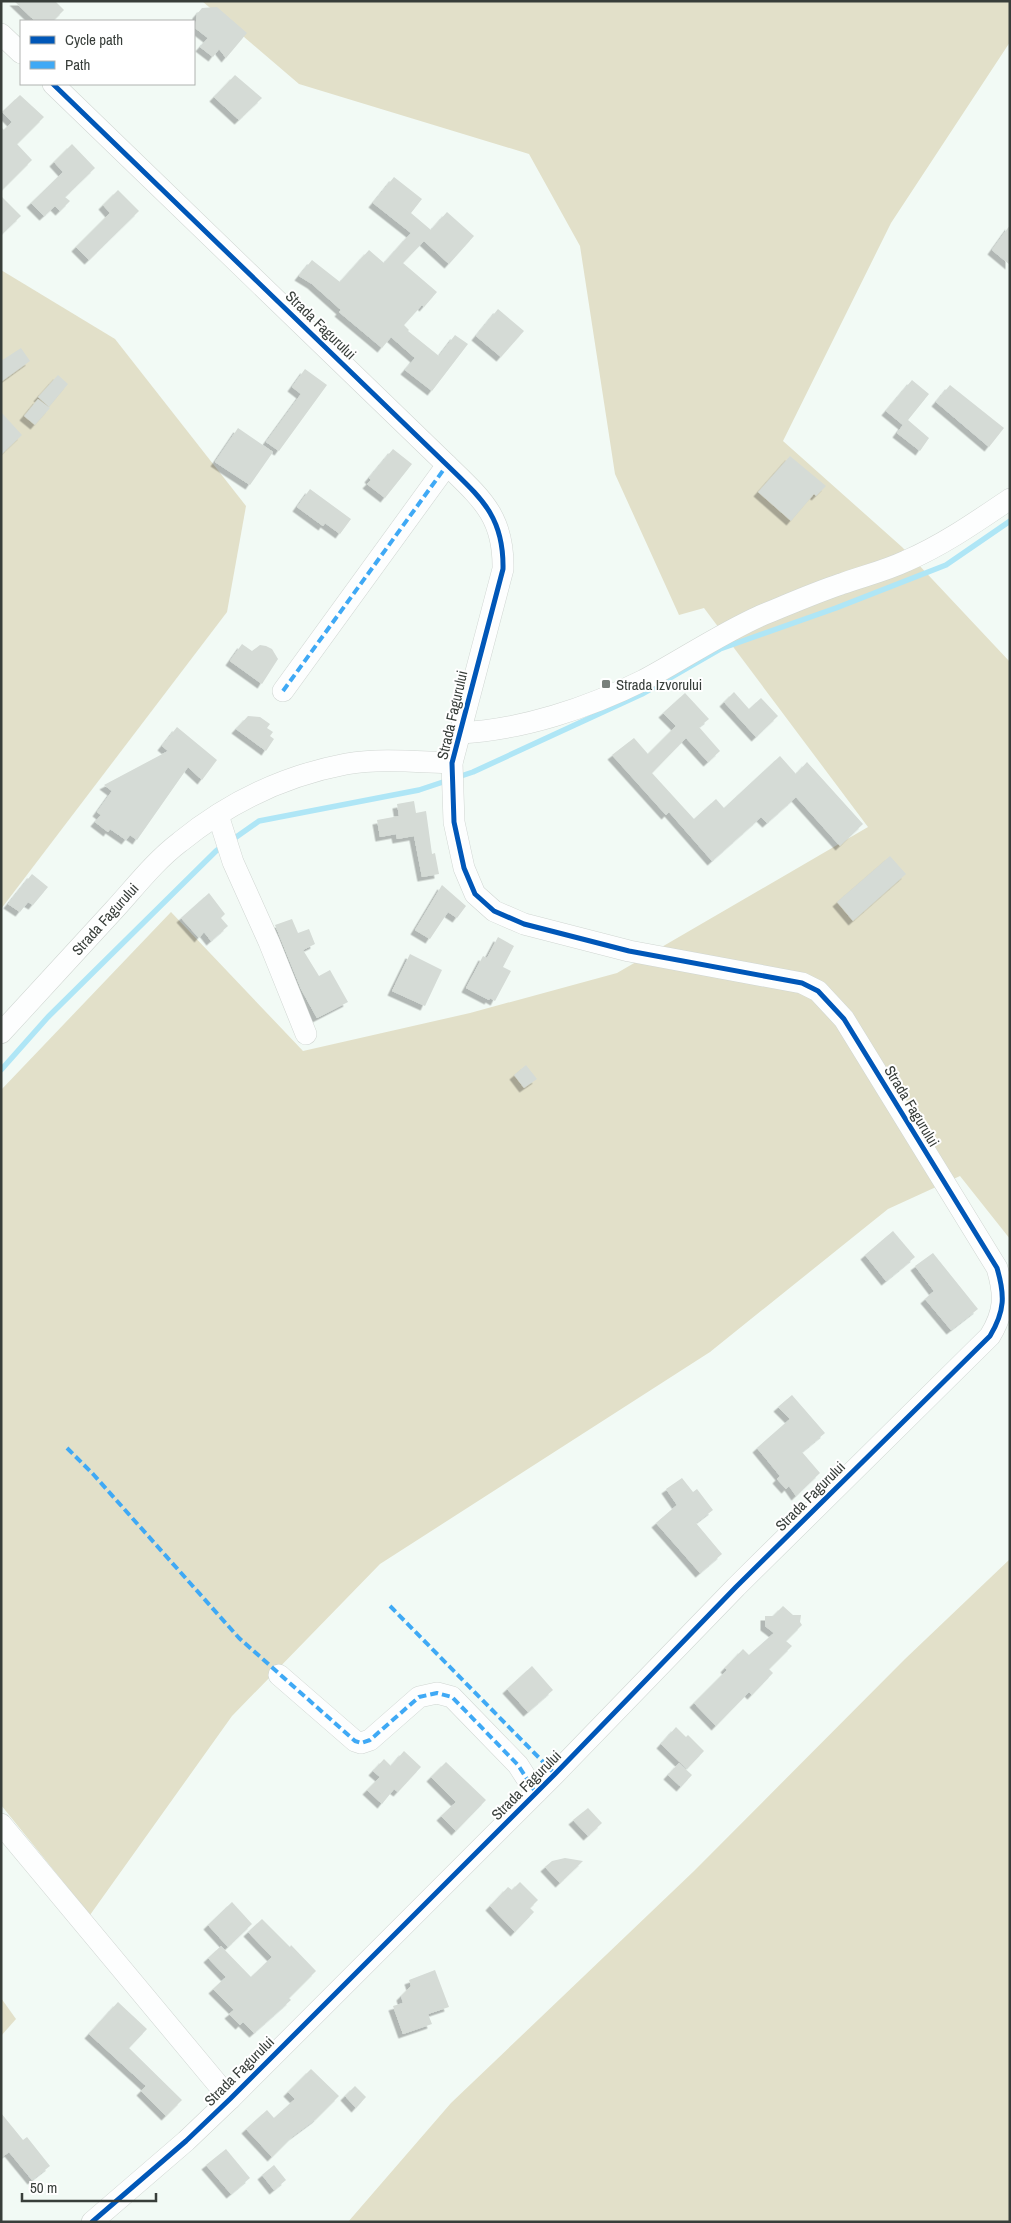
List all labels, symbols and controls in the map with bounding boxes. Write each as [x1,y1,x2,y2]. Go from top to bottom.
legend [20,20,195,85]
text: Cycle path [65,29,123,50]
text: Path [65,54,90,75]
street label: Strada Fagurului [281,286,361,364]
street label: Strada Fagurului [432,668,472,762]
place label: Strada Izvorului [616,674,702,695]
marker: Strada Izvorului [600,678,612,690]
street label: Strada Fagurului [67,878,143,960]
street label: Strada Fagurului [880,1062,944,1150]
street label: Strada Fagurului [770,1456,850,1536]
street label: Strada Fagurului [486,1745,566,1825]
street label: Strada Fagurului [199,2031,279,2111]
scale bar [22,2170,156,2202]
text: 50 m [30,2177,57,2198]

